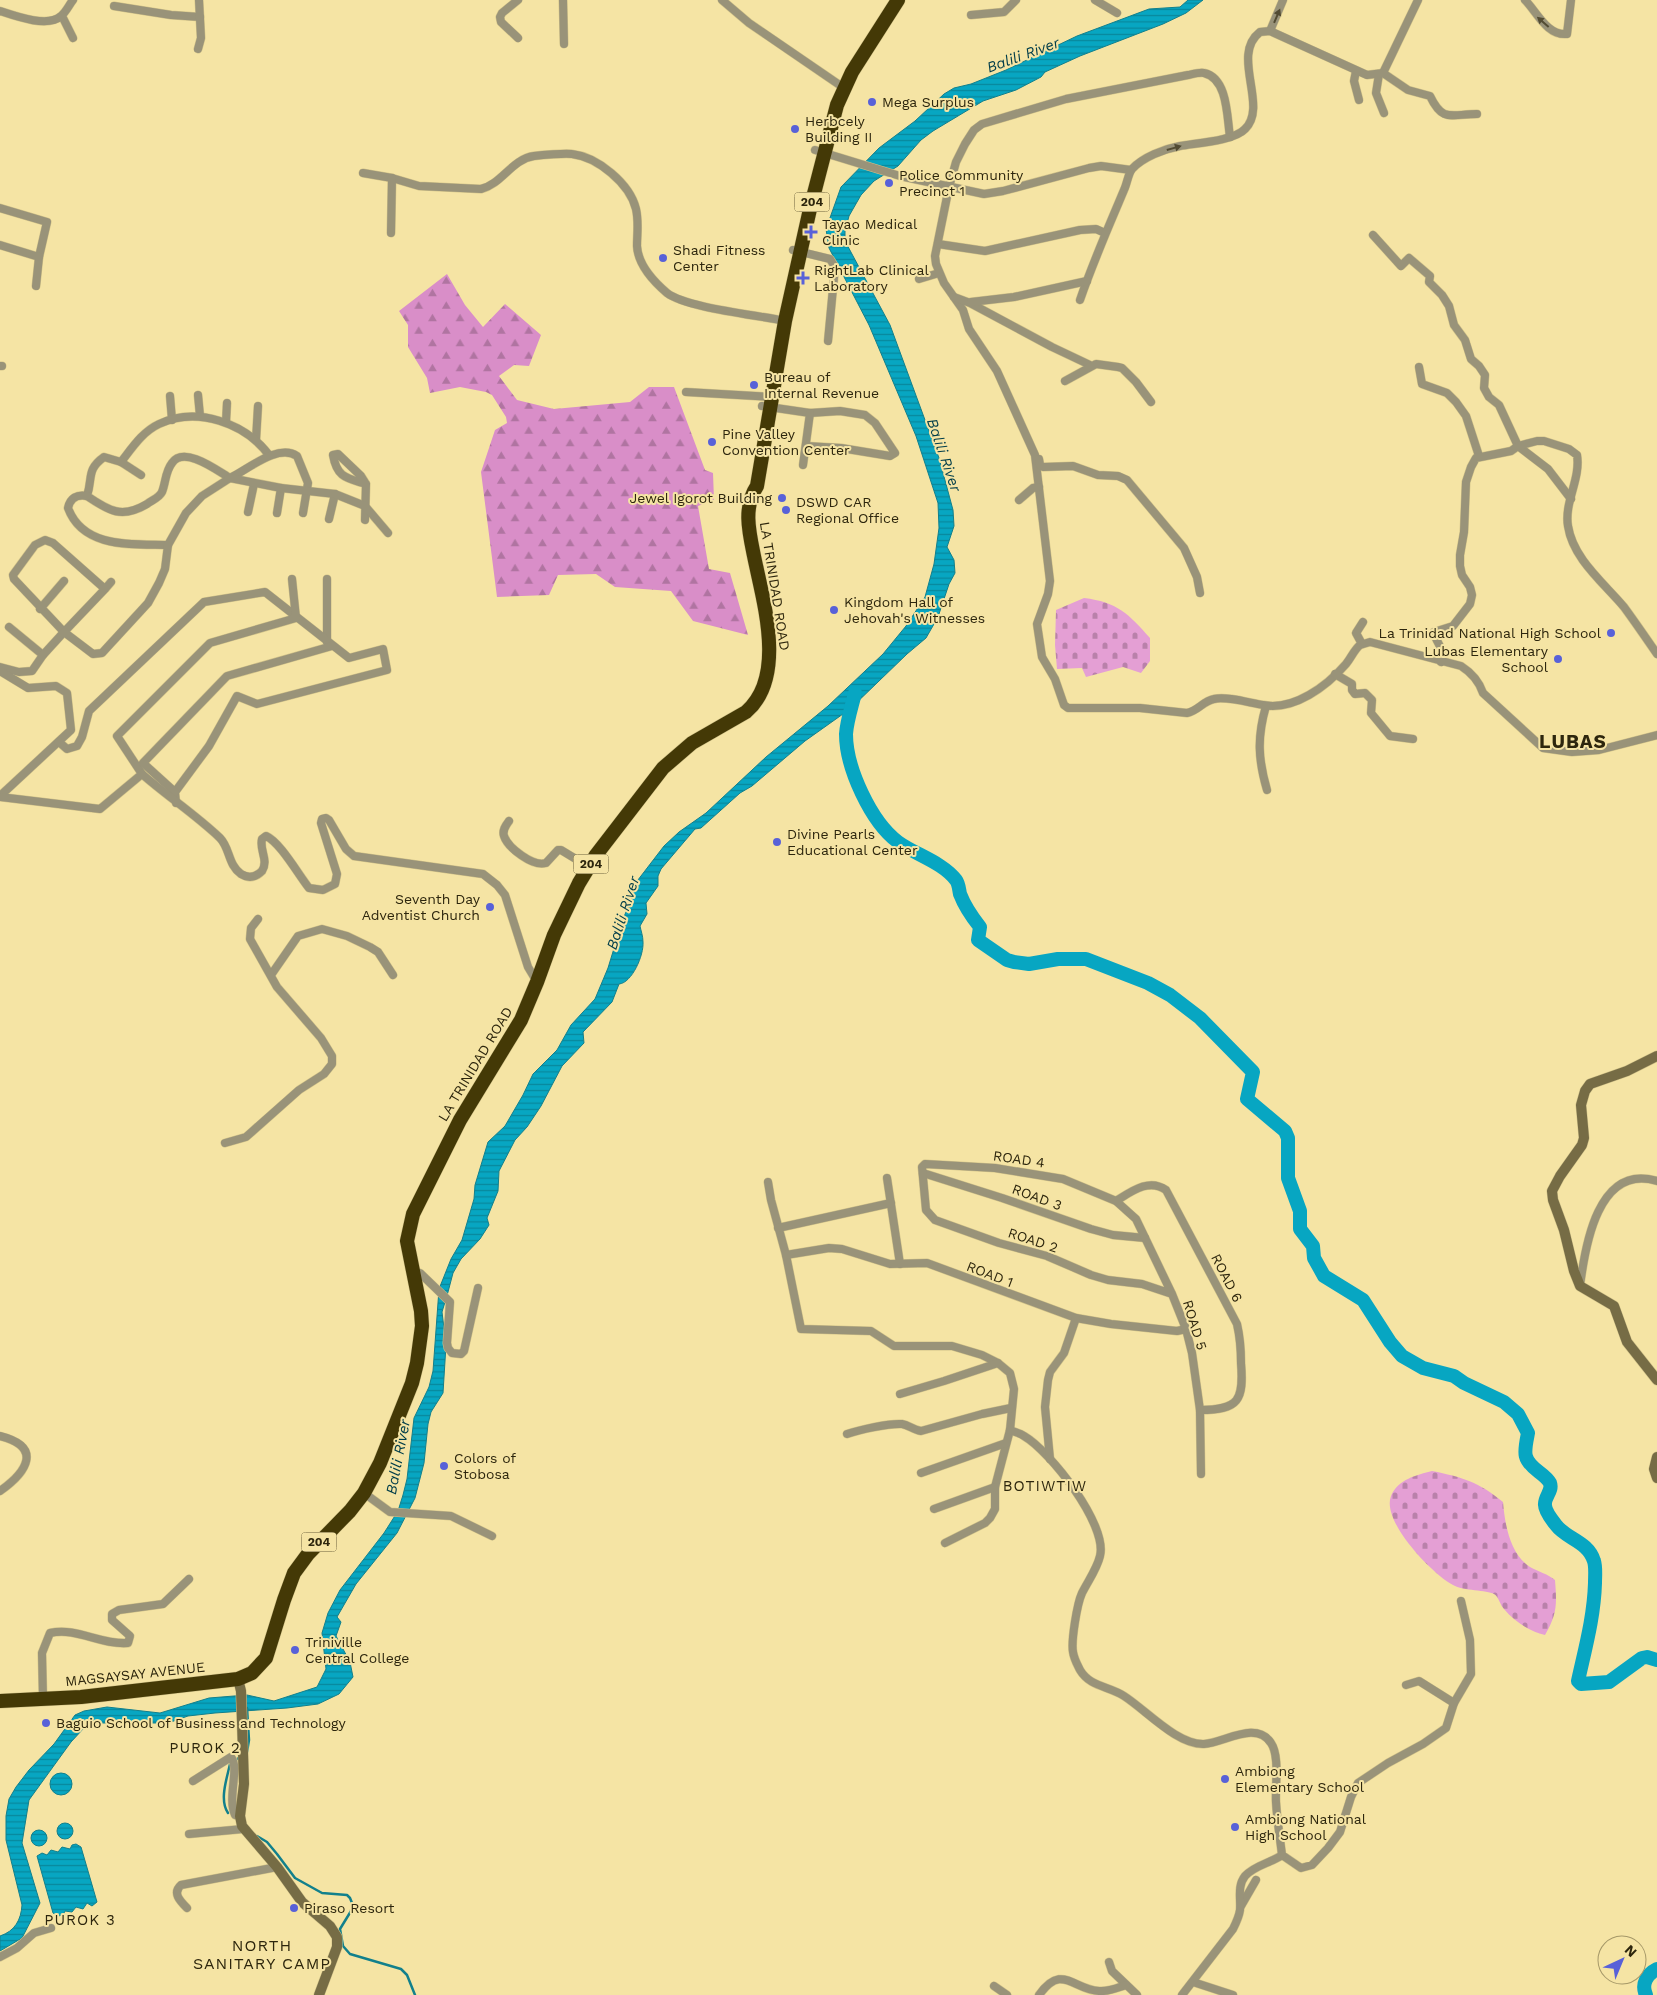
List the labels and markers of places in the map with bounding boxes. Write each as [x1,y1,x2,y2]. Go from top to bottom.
place label: Mega Surplus [882,94,974,110]
marker: Mega Surplus [866,96,878,108]
place label: Herbcely Building II [805,113,872,145]
marker: Herbcely Building II [789,123,801,135]
place label: Police Community Precinct 1 [899,167,1024,199]
marker: Police Community Precinct 1 [883,177,895,189]
place label: Tayao Medical Clinic [822,216,918,248]
marker: Tayao Medical Clinic [804,225,818,239]
place label: Shadi Fitness Center [673,242,765,274]
marker: Shadi Fitness Center [657,252,669,264]
place label: RightLab Clinical Laboratory [814,262,929,294]
marker: RightLab Clinical Laboratory [796,271,810,285]
place label: Bureau of Internal Revenue [764,369,879,401]
marker: Bureau of Internal Revenue [748,379,760,391]
place label: Pine Valley Convention Center [722,426,850,458]
marker: Pine Valley Convention Center [706,436,718,448]
place label: Jewel Igorot Building [630,490,773,506]
marker: Jewel Igorot Building [776,492,788,504]
place label: DSWD CAR Regional Office [796,494,899,526]
marker: DSWD CAR Regional Office [780,504,792,516]
place label: Kingdom Hall of Jehovah's Witnesses [844,594,985,626]
marker: Kingdom Hall of Jehovah's Witnesses [828,604,840,616]
place label: La Trinidad National High School [1379,625,1602,641]
marker: La Trinidad National High School [1605,627,1617,639]
place label: Lubas Elementary School [1424,643,1549,675]
marker: Lubas Elementary School [1552,653,1564,665]
place label: Divine Pearls Educational Center [787,826,918,858]
marker: Divine Pearls Educational Center [771,836,783,848]
place label: Seventh Day Adventist Church [362,891,481,923]
marker: Seventh Day Adventist Church [484,901,496,913]
place label: Colors of Stobosa [454,1450,517,1482]
marker: Colors of Stobosa [438,1460,450,1472]
place label: Triniville Central College [305,1634,409,1666]
marker: Triniville Central College [289,1644,301,1656]
place label: Baguio School of Business and Technology [56,1715,347,1731]
marker: Baguio School of Business and Technology [40,1717,52,1729]
place label: Ambiong Elementary School [1235,1763,1365,1795]
marker: Ambiong Elementary School [1219,1773,1231,1785]
place label: Ambiong National High School [1245,1811,1367,1843]
marker: Ambiong National High School [1229,1821,1241,1833]
place label: Piraso Resort [304,1900,394,1916]
marker: Piraso Resort [288,1902,300,1914]

